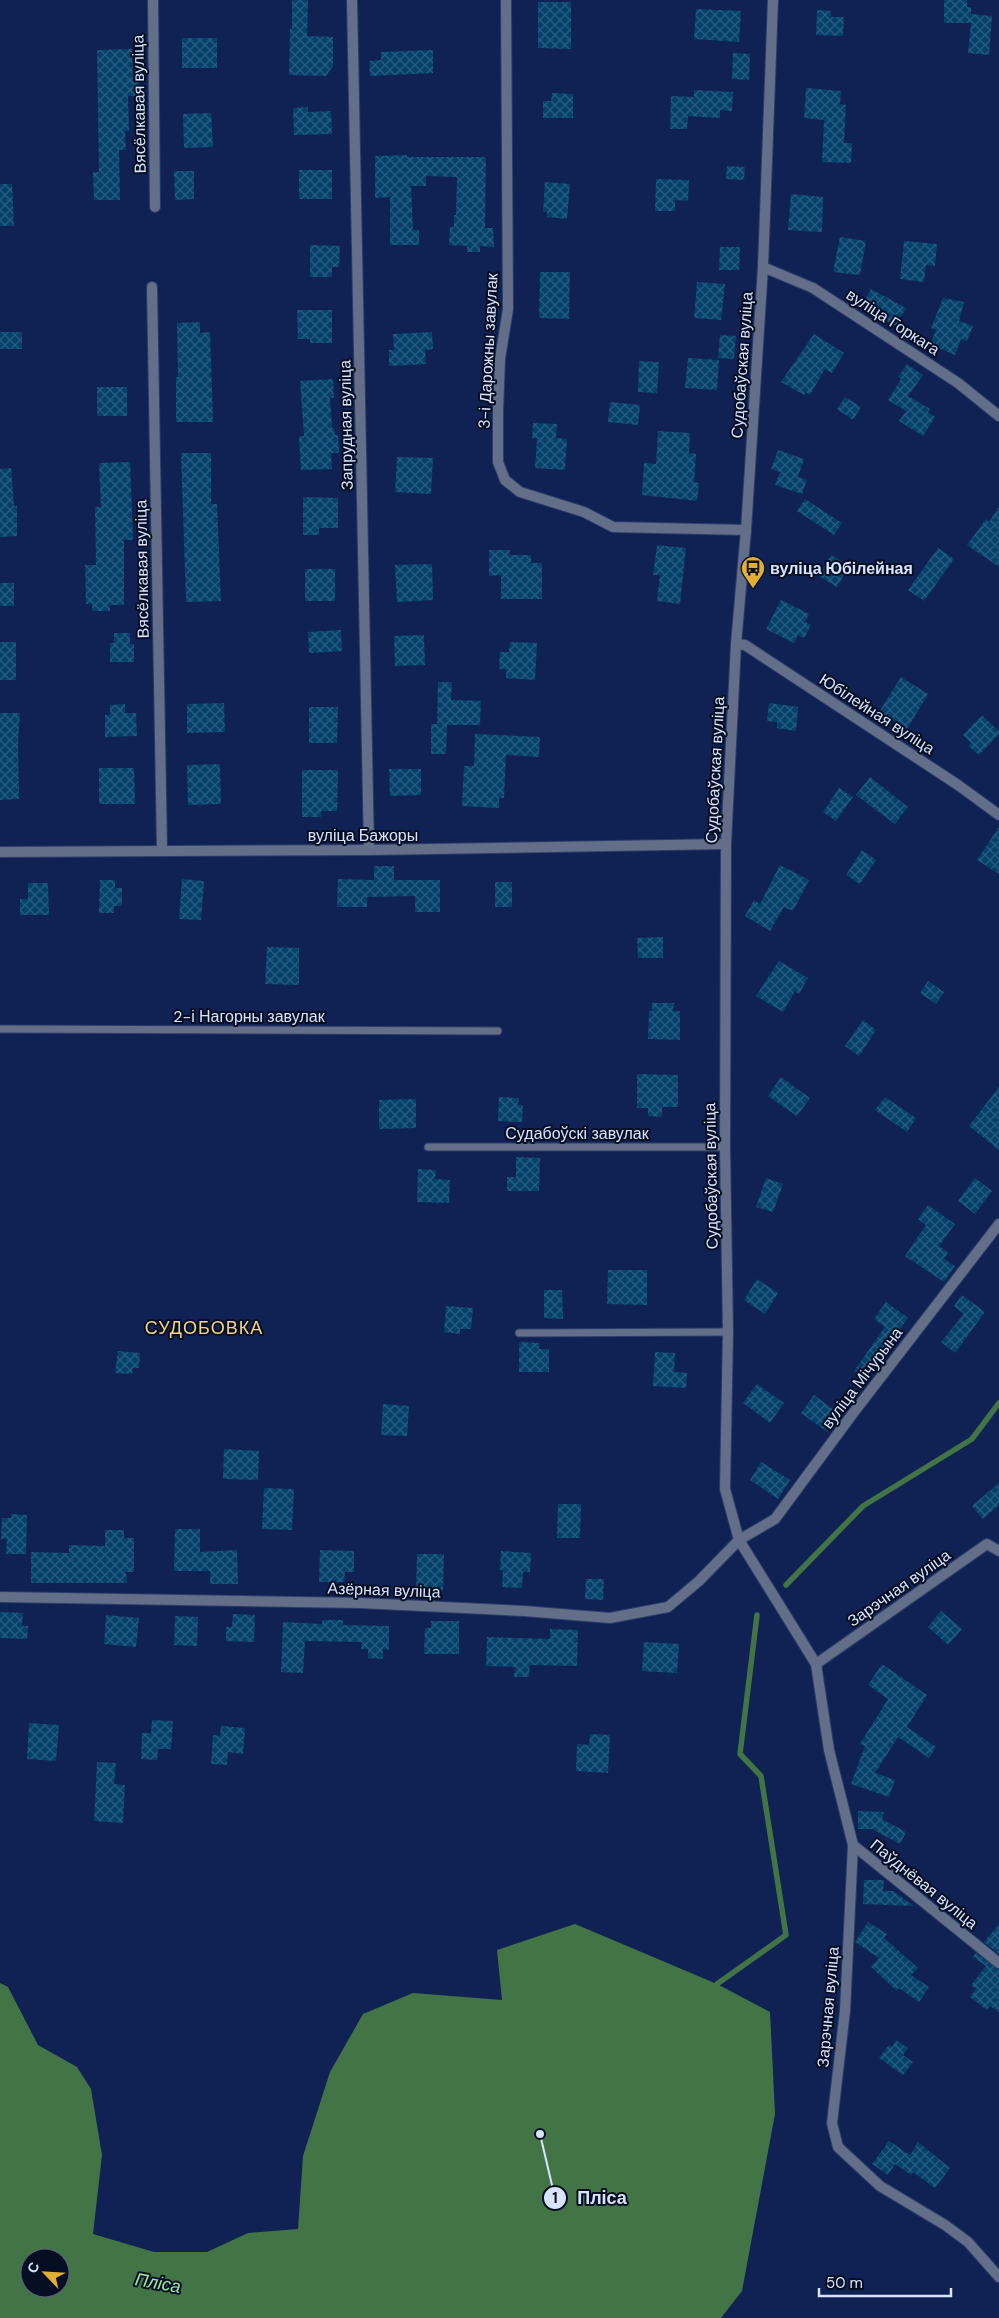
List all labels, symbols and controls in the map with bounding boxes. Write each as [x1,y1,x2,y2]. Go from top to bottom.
street label: Вясёлкавая вуліца [127,34,151,173]
street label: 3-і Дарожны завулак [473,272,503,429]
street label: вуліца Горкага [842,284,944,360]
street label: Судобаўская вуліца [726,291,758,439]
street label: Запрудная вуліца [334,360,358,490]
street label: Вясёлкавая вуліца [130,499,154,638]
bus stop icon: вуліца Юбілейная [740,555,766,589]
place label: вуліца Юбілейная [770,558,913,579]
street label: Юбілейная вуліца [815,669,939,759]
street label: Судобаўская вуліца [701,696,729,844]
street label: вуліца Бажоры [308,825,418,846]
street label: 2-і Нагорны завулак [173,1006,326,1027]
street label: Судобаўская вуліца [699,1102,723,1250]
street label: Судабоўскі завулак [505,1123,650,1144]
district label: СУДОБОВКА [145,1316,263,1340]
street label: вуліца Мічурына [817,1323,907,1433]
street label: Зарэчная вуліца [843,1545,955,1631]
street label: Азёрная вуліца [327,1578,441,1602]
street label: Паўднёвая вуліца [866,1834,982,1934]
street label: Зарэчная вуліца [812,1946,844,2068]
callout: Пліса [543,2181,637,2214]
text: Пліса [577,2186,628,2210]
text: 1 [552,2188,558,2208]
north arrow [20,2248,70,2298]
text: С [23,2259,44,2276]
scale bar [819,2266,952,2298]
water label: Пліса [133,2267,183,2299]
text: 50 m [826,2273,863,2293]

